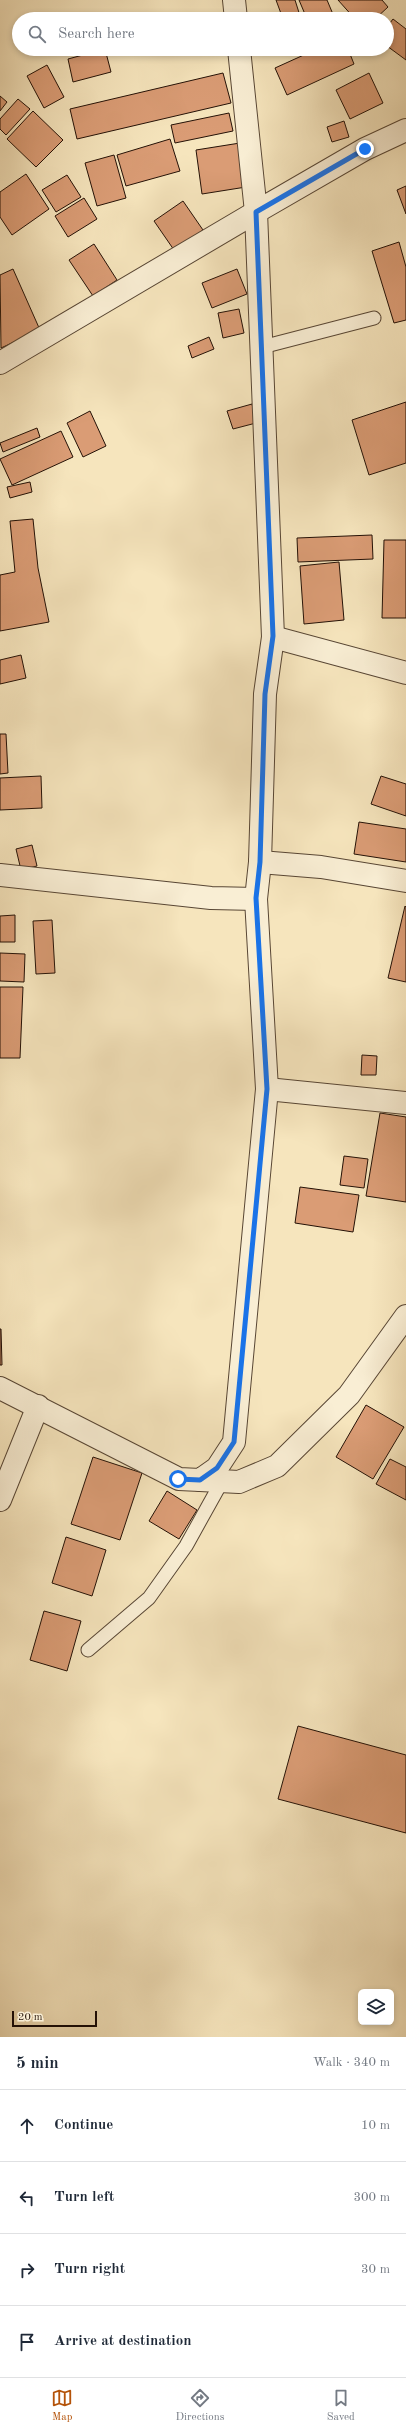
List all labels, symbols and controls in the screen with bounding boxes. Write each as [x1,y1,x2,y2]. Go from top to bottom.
search box [12,12,394,56]
icon: search [26,23,48,45]
text: Search here [58,27,135,42]
route end [356,140,374,158]
route start [169,1470,187,1488]
map controls [358,1989,394,2025]
button: layers [358,1989,394,2025]
scale bar [12,2009,97,2028]
text: 20 m [18,2012,43,2023]
text: 5 min [16,2055,59,2072]
text: Walk · 340 m [313,2056,390,2069]
icon: ahead [16,2115,38,2137]
text: Continue [54,2118,113,2133]
text: 10 m [361,2119,390,2132]
icon: left [16,2187,38,2209]
text: Turn left [54,2190,114,2205]
text: 300 m [353,2191,390,2204]
icon: right [16,2259,38,2281]
text: Turn right [54,2262,125,2277]
text: 30 m [361,2263,390,2276]
icon: arrive [16,2331,38,2353]
text: Arrive at destination [54,2334,192,2349]
tab: Map [51,2387,73,2425]
tab: Directions [176,2387,224,2425]
tab: Saved [327,2387,355,2425]

